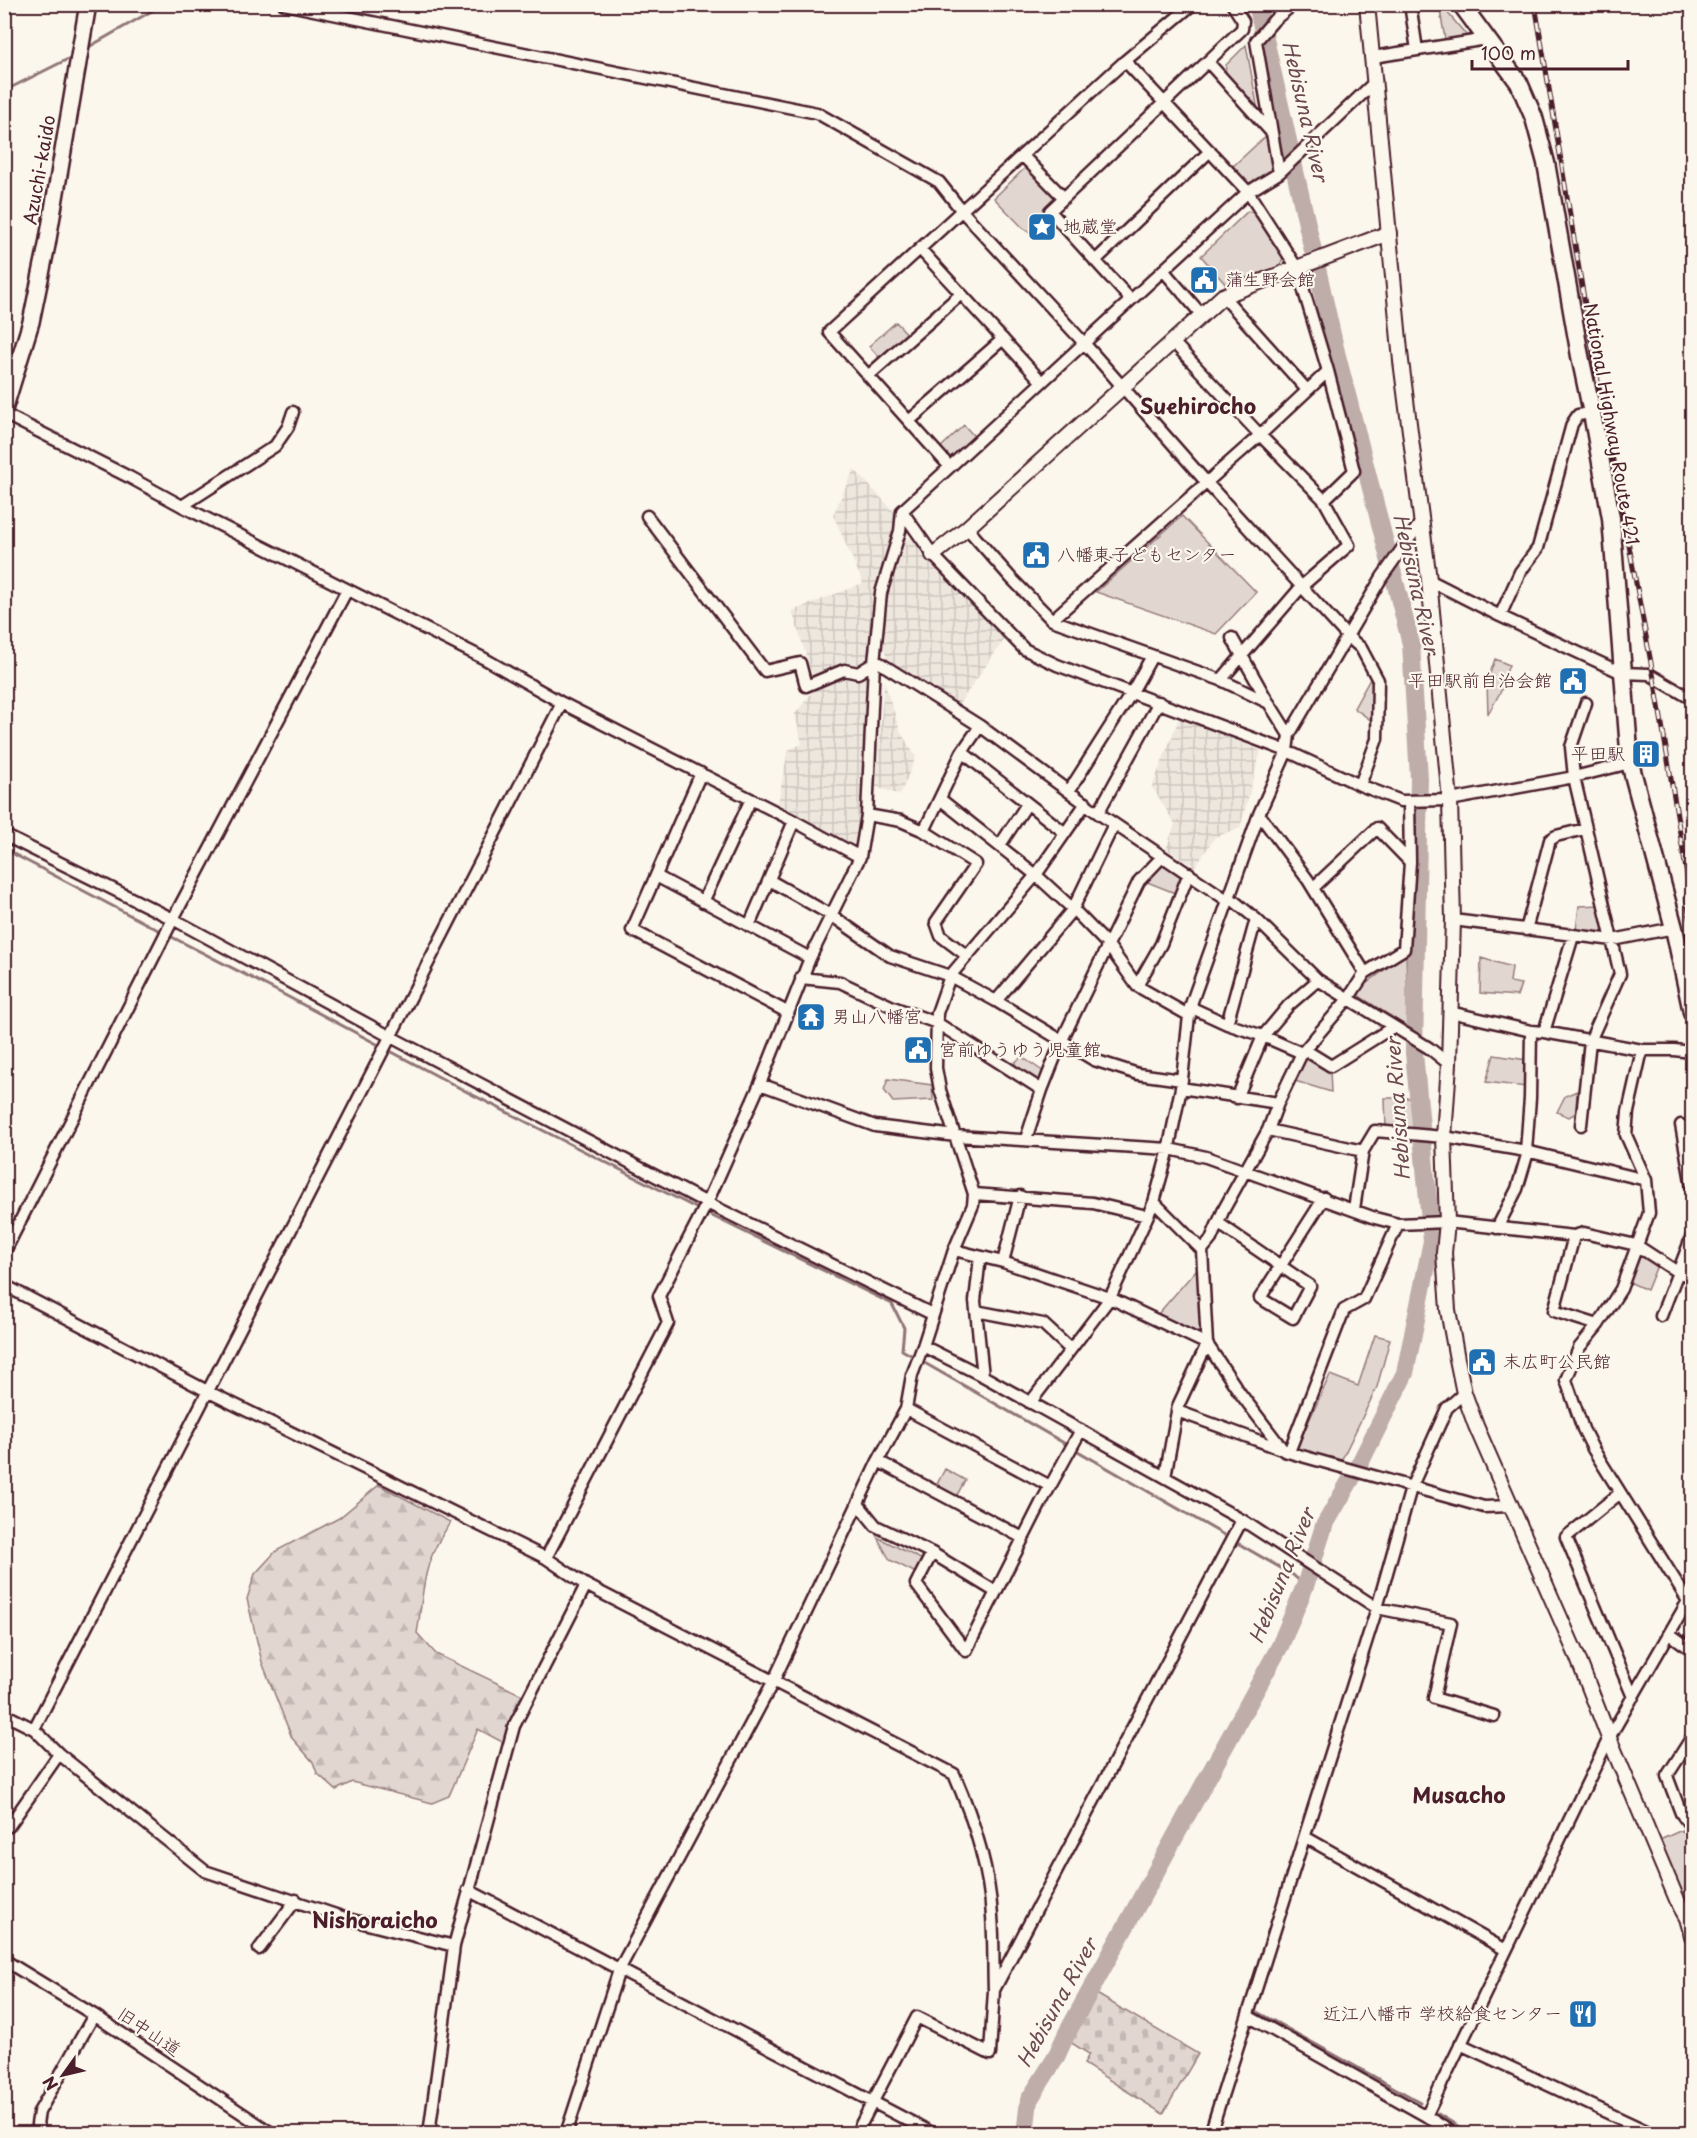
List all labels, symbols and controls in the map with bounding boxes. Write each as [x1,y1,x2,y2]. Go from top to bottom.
scale bar [1472,33,1628,71]
water label: Hebisuna River [1275,38,1337,187]
text: 100 m [1481,39,1536,66]
street label: Azuchi-kaido [16,113,61,227]
place icon: 地蔵堂 [1026,211,1058,243]
place label: 地蔵堂 [1063,212,1117,239]
public building icon: 蒲生野会館 [1188,264,1220,296]
place label: 蒲生野会館 [1225,265,1315,292]
street label: National Highway Route 421 [1578,301,1647,547]
district label: Suehirocho [1140,389,1256,421]
water label: Hebisuna River [1386,511,1448,660]
public building icon: 八幡東子どもセンター [1020,539,1052,571]
place label: 八幡東子どもセンター [1057,540,1236,567]
public building icon: 平田駅前自治会館 [1557,665,1589,697]
place label: 平田駅前自治会館 [1408,666,1552,693]
building icon: 平田駅 [1630,738,1662,770]
place label: 平田駅 [1571,739,1625,766]
temple icon: 男山八幡宮 [795,1001,827,1033]
place label: 男山八幡宮 [832,1002,922,1029]
public building icon: 宮前ゆうゆう児童館 [902,1034,934,1066]
water label: Hebisuna River [1377,1034,1417,1181]
place label: 宮前ゆうゆう児童館 [939,1035,1101,1062]
public building icon: 末広町公民館 [1466,1346,1498,1378]
place label: 末広町公民館 [1503,1347,1611,1374]
water label: Hebisuna River [1240,1501,1323,1648]
district label: Musacho [1412,1778,1506,1810]
district label: Nishoraicho [312,1903,438,1935]
water label: Hebisuna River [1008,1930,1105,2072]
restaurant icon: 近江八幡市 学校給食センター [1567,1998,1599,2030]
street label: 旧中山道 [112,1999,187,2062]
place label: 近江八幡市 学校給食センター [1323,1999,1562,2026]
north arrow [33,2045,93,2105]
text: N [36,2072,63,2096]

